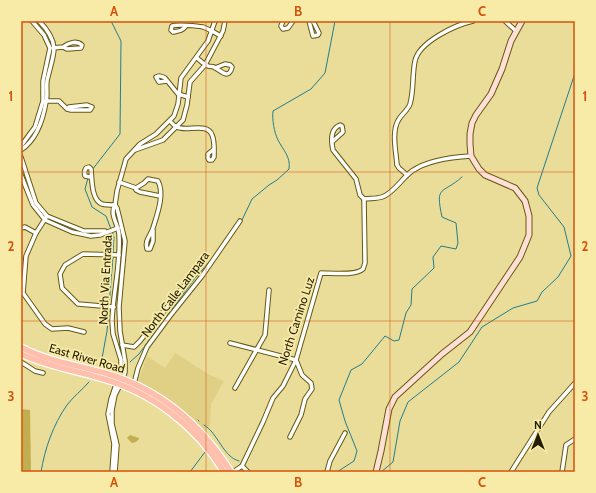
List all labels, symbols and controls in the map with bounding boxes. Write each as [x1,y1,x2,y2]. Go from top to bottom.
text: A [110,3,119,19]
text: B [294,3,302,19]
text: C [478,3,486,19]
text: 1 [9,88,13,104]
text: 1 [583,88,587,104]
street label: North Via Entrada [95,235,115,325]
text: 2 [8,238,15,254]
text: 2 [582,238,589,254]
street label: North Calle Lampara [138,248,212,340]
street label: North Camino Luz [275,275,317,367]
street label: East River Road [47,340,127,376]
text: 3 [7,388,15,404]
text: 3 [581,388,589,404]
north arrow [518,415,558,455]
text: N [534,418,542,432]
text: A [110,474,119,490]
text: B [294,474,302,490]
text: C [478,474,486,490]

